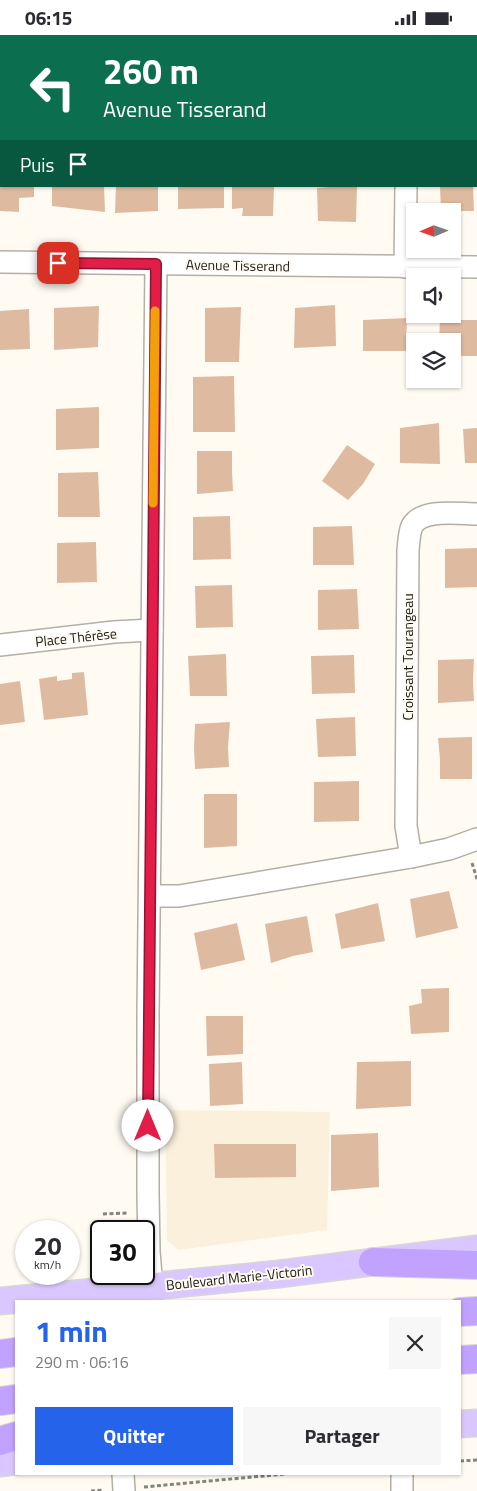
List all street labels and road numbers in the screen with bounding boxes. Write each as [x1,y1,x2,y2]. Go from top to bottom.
street label: Avenue Tisserand [186,254,290,276]
street label: Croissant Tourangeau [397,593,418,721]
street label: Place Thérèse [34,622,118,652]
street label: Boulevard Marie-Victorin [165,1259,313,1295]

